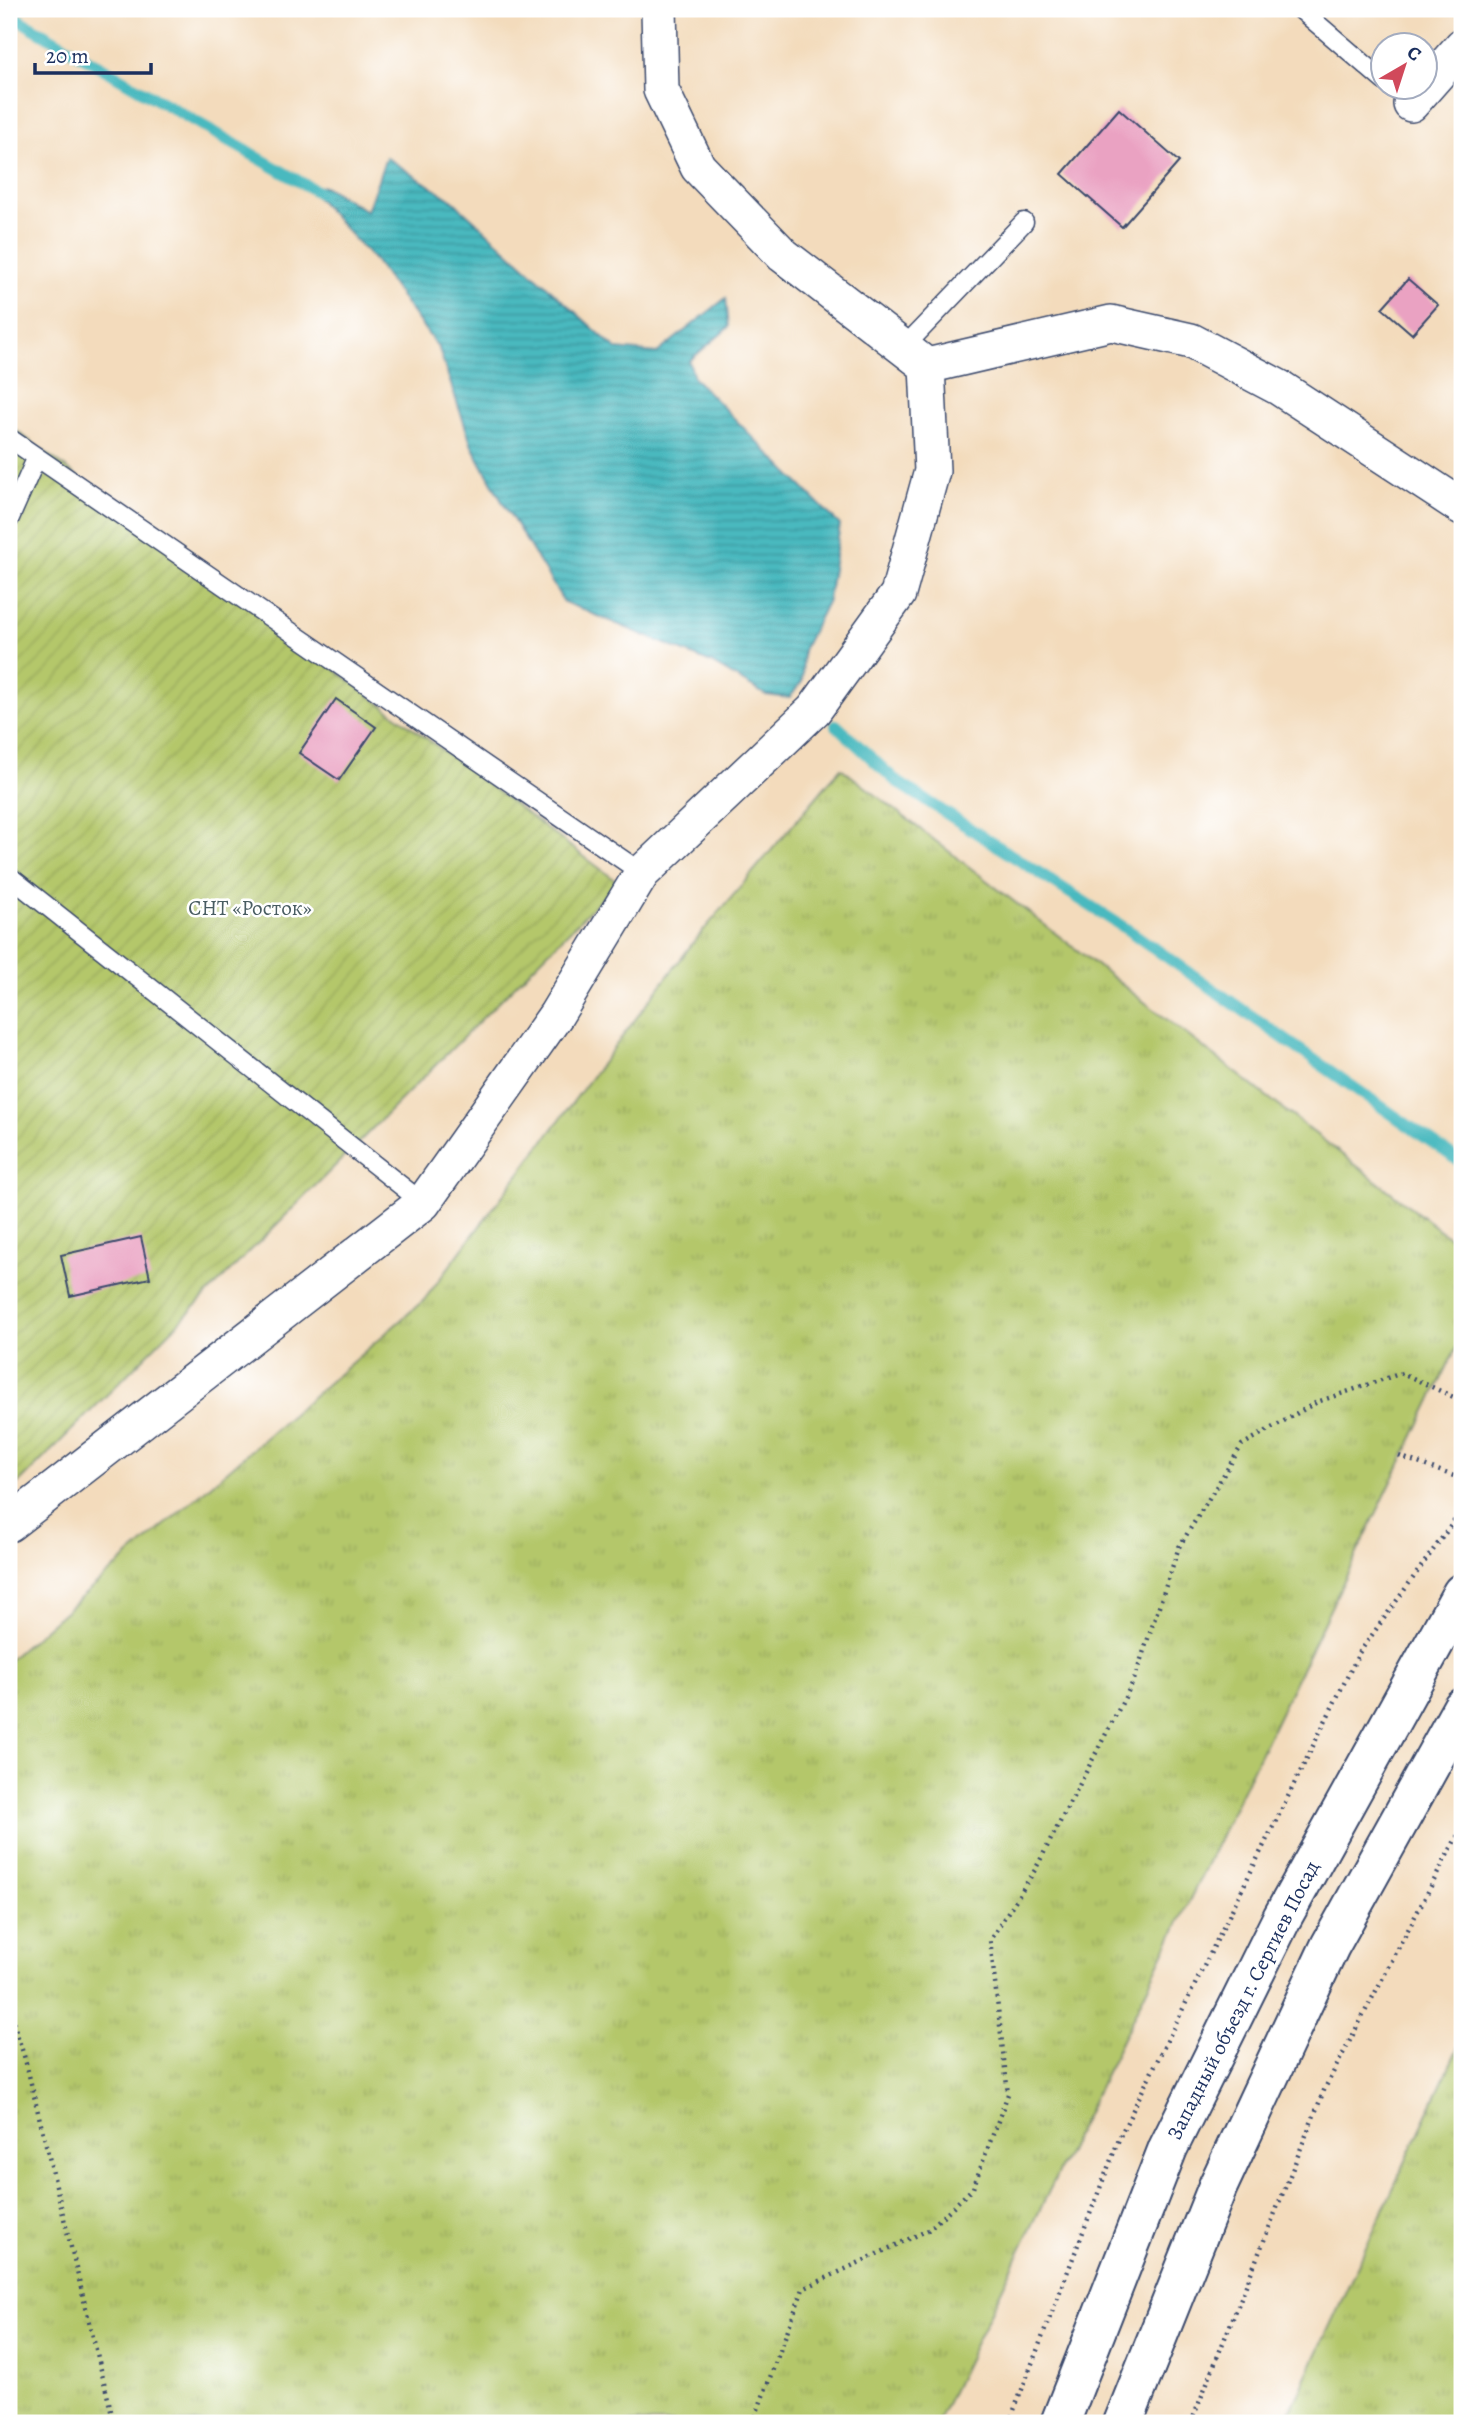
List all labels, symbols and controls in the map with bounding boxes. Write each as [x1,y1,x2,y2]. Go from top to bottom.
scale bar [35,32,150,76]
north arrow [1370,32,1440,102]
text: С [1401,40,1427,67]
text: 20 m [46,42,89,70]
park label: СНТ «Росток» [188,894,312,922]
street label: Западный объезд г. Сергиев Посад [1160,1856,1326,2144]

